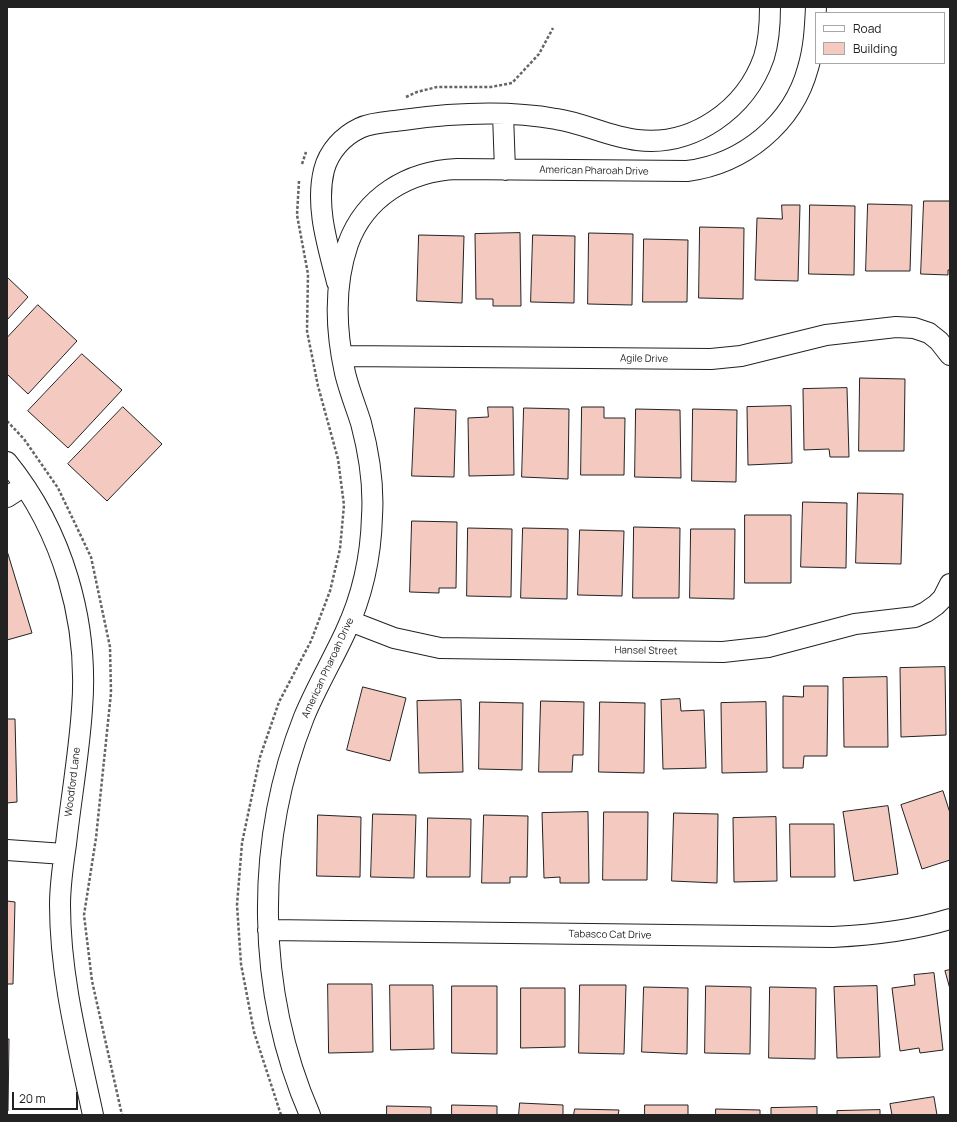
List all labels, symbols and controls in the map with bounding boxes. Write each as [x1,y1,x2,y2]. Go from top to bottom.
legend [815,12,945,64]
text: Road [853,20,881,37]
text: Building [853,40,897,57]
street label: American Pharoah Drive [539,164,649,178]
street label: Agile Drive [620,353,668,365]
street label: American Pharoah Drive [299,616,357,720]
street label: Hansel Street [614,644,678,658]
street label: Woodford Lane [63,747,83,817]
street label: Tabasco Cat Drive [568,928,652,942]
scale bar [14,1084,80,1110]
text: 20 m [19,1090,46,1107]

